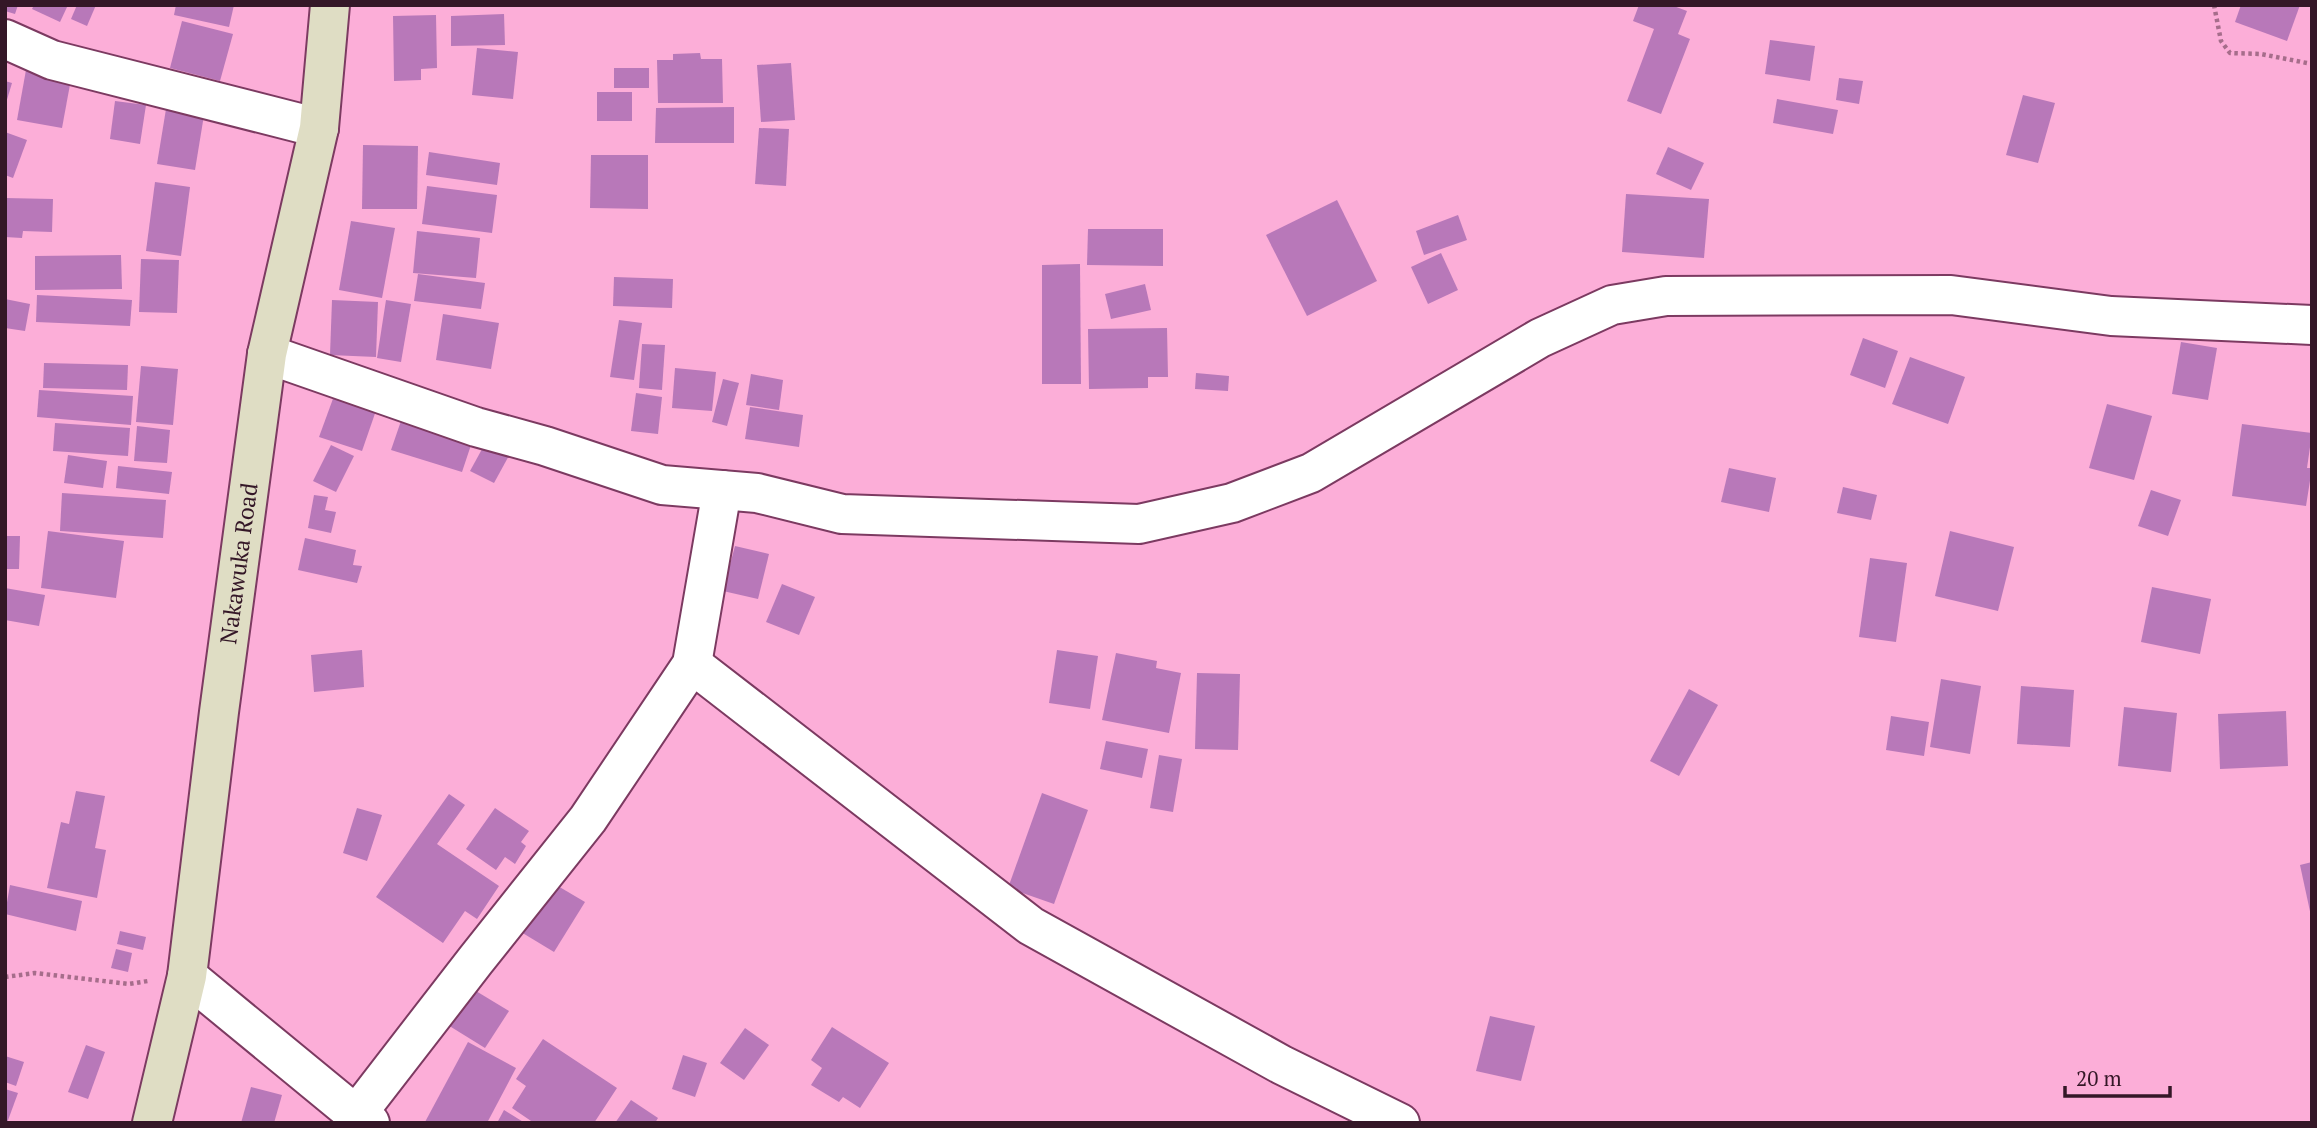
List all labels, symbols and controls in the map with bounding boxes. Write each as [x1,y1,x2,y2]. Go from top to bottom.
street label: Nakawuka Road [212,481,265,646]
scale bar [2065,1054,2170,1098]
text: 20 m [2076,1064,2122,1092]

